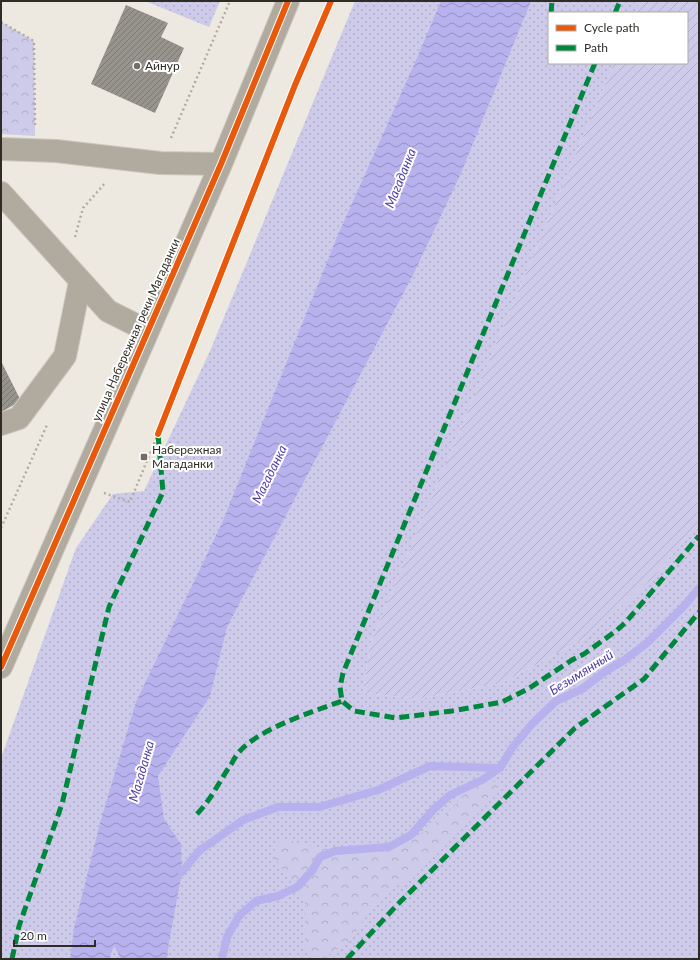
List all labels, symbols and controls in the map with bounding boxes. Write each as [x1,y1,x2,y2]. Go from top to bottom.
legend [548,12,688,64]
text: Cycle path [584,20,639,35]
text: Path [584,40,608,55]
place label: Айнур [145,58,180,73]
marker: Айнур [132,61,142,71]
water label: Магаданка [381,146,419,210]
street label: улица Набережная реки Магаданки [88,236,183,424]
place label: Набережная Магаданки [152,442,221,471]
water label: Магаданка [248,442,290,506]
marker: Набережная Магаданки [139,452,149,462]
water label: Безымянный [546,646,616,698]
water label: Магаданка [125,738,157,803]
scale bar [14,922,95,948]
text: 20 m [20,928,47,943]

